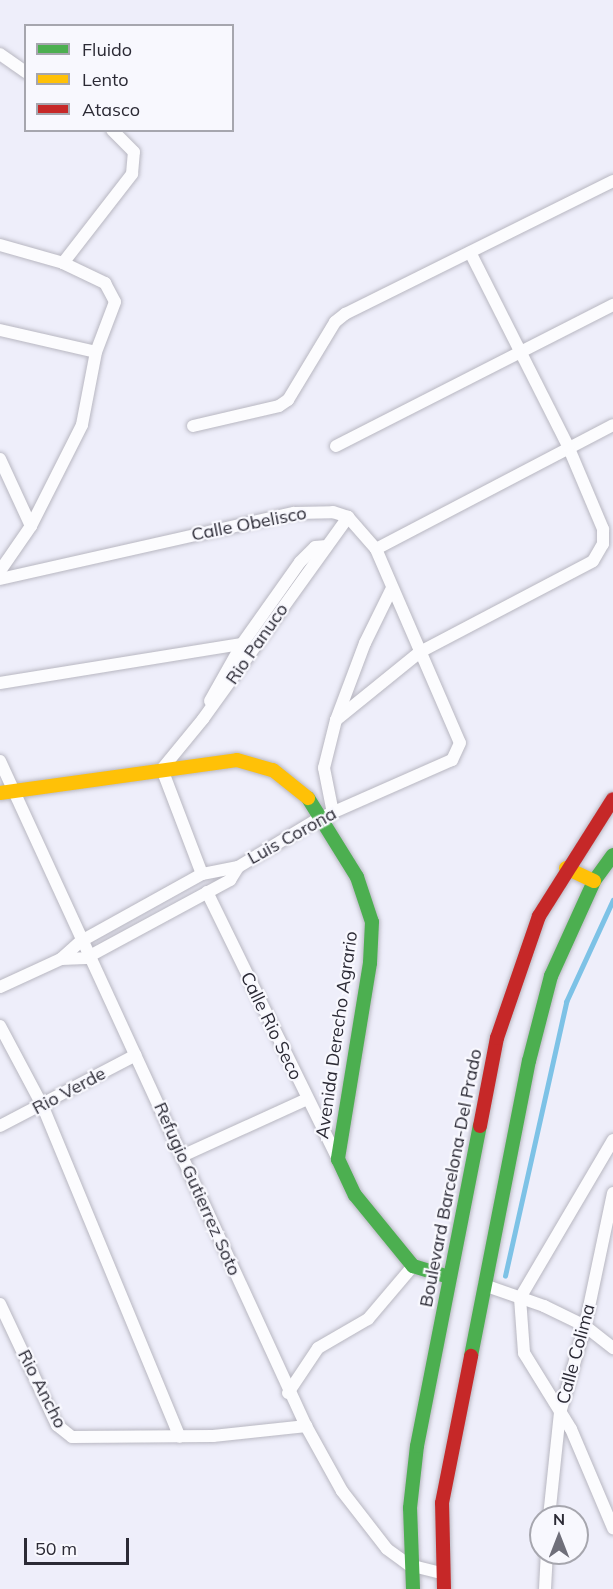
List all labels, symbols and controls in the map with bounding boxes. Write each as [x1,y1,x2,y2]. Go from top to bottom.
legend [24,24,234,132]
text: Fluido [82,38,132,61]
text: Lento [82,68,129,91]
text: Atasco [82,98,140,121]
street label: Calle Obelisco [190,502,308,546]
street label: Rio Panuco [221,599,293,689]
street label: Luis Corona [244,803,340,869]
street label: Avenida Derecho Agrario [312,930,362,1140]
street label: Calle Rio Seco [236,968,306,1084]
street label: Boulevard Barcelona-Del Prado [415,1047,487,1309]
street label: Rio Verde [29,1063,109,1119]
street label: Refugio Gutierrez Soto [149,1099,245,1279]
street label: Calle Colima [552,1301,600,1407]
street label: Rio Ancho [13,1346,71,1432]
north arrow [529,1505,589,1565]
text: N [553,1509,565,1529]
scale bar [27,1526,132,1564]
text: 50 m [35,1537,77,1560]

